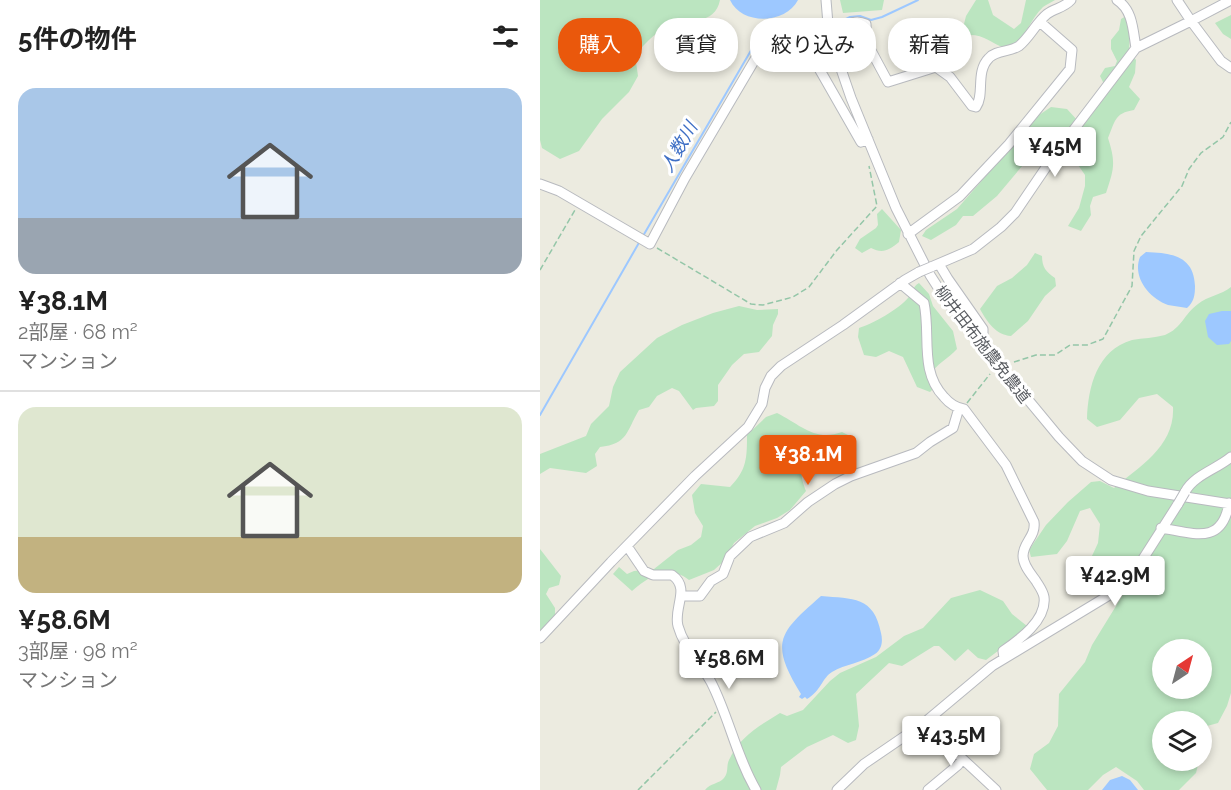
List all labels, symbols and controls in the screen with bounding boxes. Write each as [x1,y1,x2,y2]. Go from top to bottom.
chip: 購入 [558,18,642,72]
chip: 賃貸 [654,18,738,72]
chip: 絞り込み [750,18,876,72]
chip: 新着 [888,18,972,72]
icon: filters [489,20,522,53]
text: 5件の物件 [18,24,136,54]
water label: 人数川 [656,116,702,175]
icon: home [216,127,324,235]
pin: ¥45M [1019,127,1091,178]
text: ¥45M [1028,134,1082,158]
street label: 柳井田布施農免農道 [931,282,1034,407]
text: ¥38.1M [18,286,108,316]
text: 2部屋 · 68 m² [18,320,138,344]
text: マンション [18,349,118,373]
pin: ¥38.1M [759,435,857,486]
text: ¥38.1M [773,442,843,466]
icon: home [216,446,324,554]
pin: ¥42.9M [1066,556,1164,607]
text: ¥42.9M [1080,563,1150,587]
text: ¥58.6M [18,605,111,635]
text: 3部屋 · 98 m² [18,639,137,663]
pin: ¥58.6M [680,639,778,690]
north arrow [1152,639,1212,699]
map controls [1152,639,1212,771]
text: ¥58.6M [693,646,765,670]
text: マンション [18,668,118,692]
button: layers [1152,711,1212,771]
pin: ¥43.5M [902,716,1000,767]
text: ¥43.5M [916,723,986,747]

